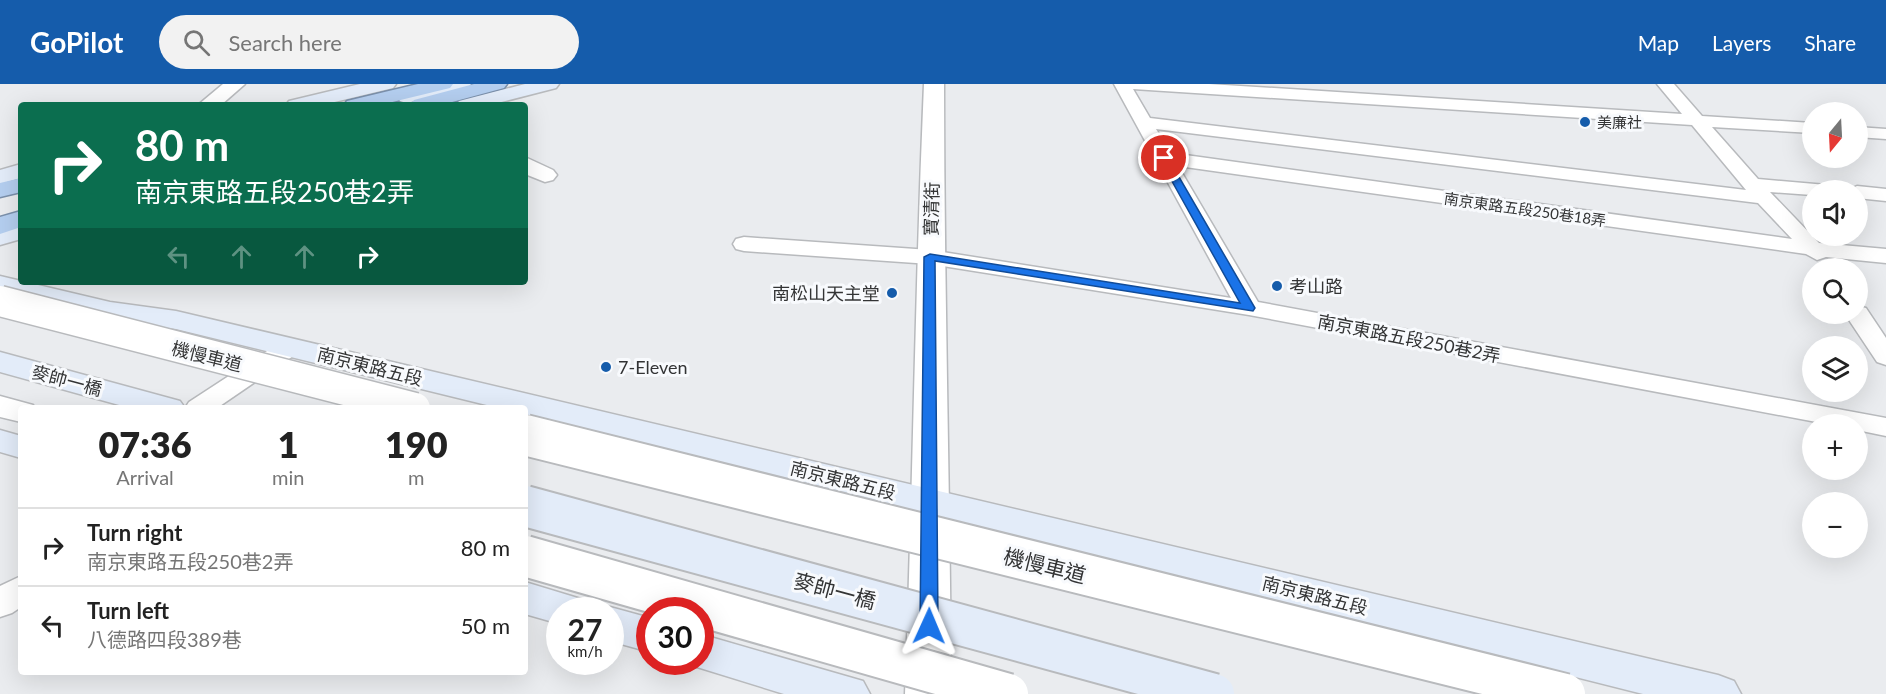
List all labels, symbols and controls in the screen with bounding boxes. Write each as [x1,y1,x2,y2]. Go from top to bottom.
search box [159,15,579,69]
text: GoPilot [30,25,123,59]
icon: search [180,26,213,59]
text: Search here [228,29,342,56]
text: Map [1638,30,1679,55]
text: Layers [1712,30,1771,55]
text: Share [1804,30,1856,55]
north arrow [1802,102,1868,168]
map controls [1802,102,1868,558]
place label: 美廉社 [1597,113,1642,131]
marker: 美廉社 [1578,115,1592,129]
text: 80 m [135,120,229,170]
icon: right [36,126,114,204]
pin [1138,132,1189,183]
icon: arrive [1147,141,1180,174]
text: 南京東路五段250巷2弄 [135,175,414,208]
button: sound [1802,180,1868,246]
street label: 寶清街 [920,182,942,236]
street label: 南京東路五段250巷18弄 [1443,189,1607,229]
icon: left [162,240,195,273]
icon: ahead [225,240,258,273]
icon: ahead [288,240,321,273]
icon: right [351,240,384,273]
button: search [1802,258,1868,324]
place label: 考山路 [1289,275,1343,297]
marker: 考山路 [1270,279,1284,293]
place label: 南松山天主堂 [772,282,880,304]
marker: 南松山天主堂 [885,286,899,300]
street label: 南京東路五段250巷2弄 [1316,309,1502,367]
button: layers [1802,336,1868,402]
street label: 機慢車道 [169,337,245,375]
street label: 南京東路五段 [315,342,425,390]
place label: 7-Eleven [618,356,688,378]
street label: 麥帥一橋 [29,360,105,400]
marker: 7-Eleven [599,360,613,374]
button: + [1802,414,1868,480]
text: 07:36 [98,422,192,466]
text: 1 [278,422,299,466]
text: 190 [385,422,448,466]
street label: 南京東路五段 [788,456,898,504]
text: Arrival [116,465,174,489]
text: min [272,465,304,489]
text: m [408,465,424,489]
button: − [1802,492,1868,558]
text: Turn right [87,519,182,546]
icon: right [36,531,69,564]
text: 80 m [461,534,510,561]
street label: 機慢車道 [1001,543,1089,587]
text: 南京東路五段250巷2弄 [87,549,293,573]
street label: 麥帥一橋 [791,567,879,613]
street label: 南京東路五段 [1260,571,1370,619]
position arrow [897,594,961,658]
text: Turn left [87,597,169,624]
speed limit sign: 30 [636,597,714,675]
icon: left [36,609,69,642]
text: 27 [568,611,602,647]
text: 50 m [461,612,510,639]
text: 八德路四段389巷 [87,627,242,651]
text: km/h [567,642,603,660]

